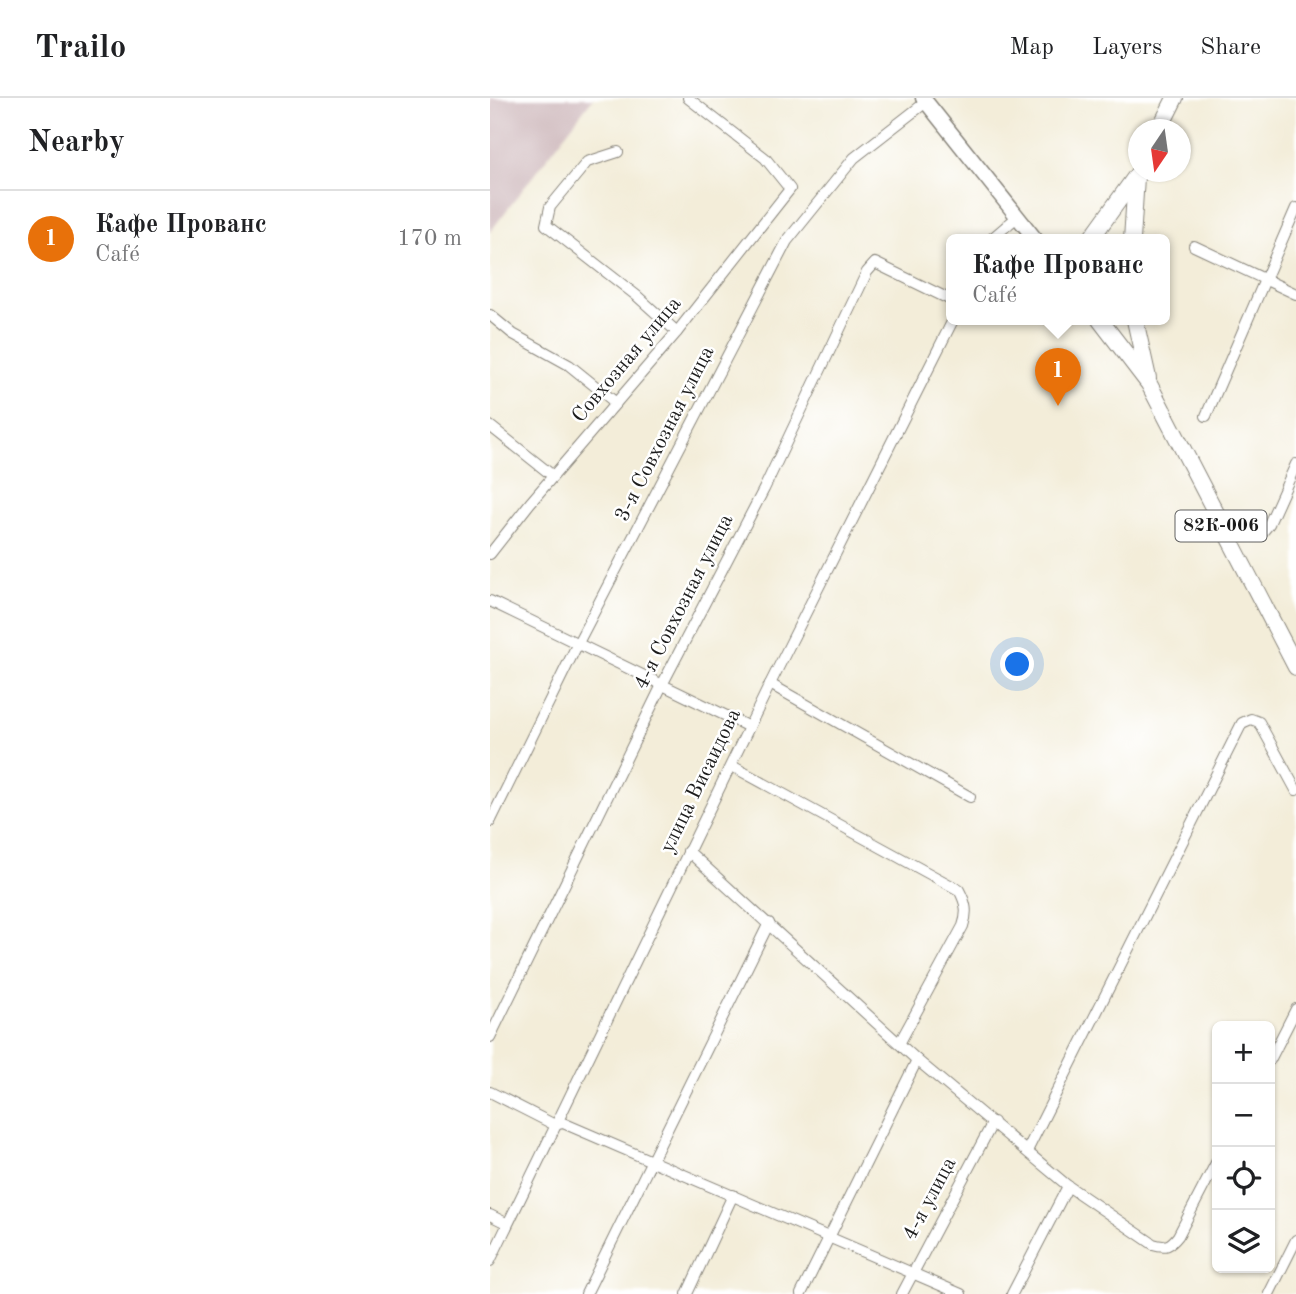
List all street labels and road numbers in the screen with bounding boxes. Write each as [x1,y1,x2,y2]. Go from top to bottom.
street label: Совхозная улица [569,293,685,427]
street label: 3-я Совхозная улица [612,343,718,525]
road number: 82К-006 [1176,510,1266,542]
street label: 4-я Совхозная улица [631,511,737,693]
street label: улица Висаидова [657,706,745,856]
street label: 4-я улица [899,1154,961,1244]

